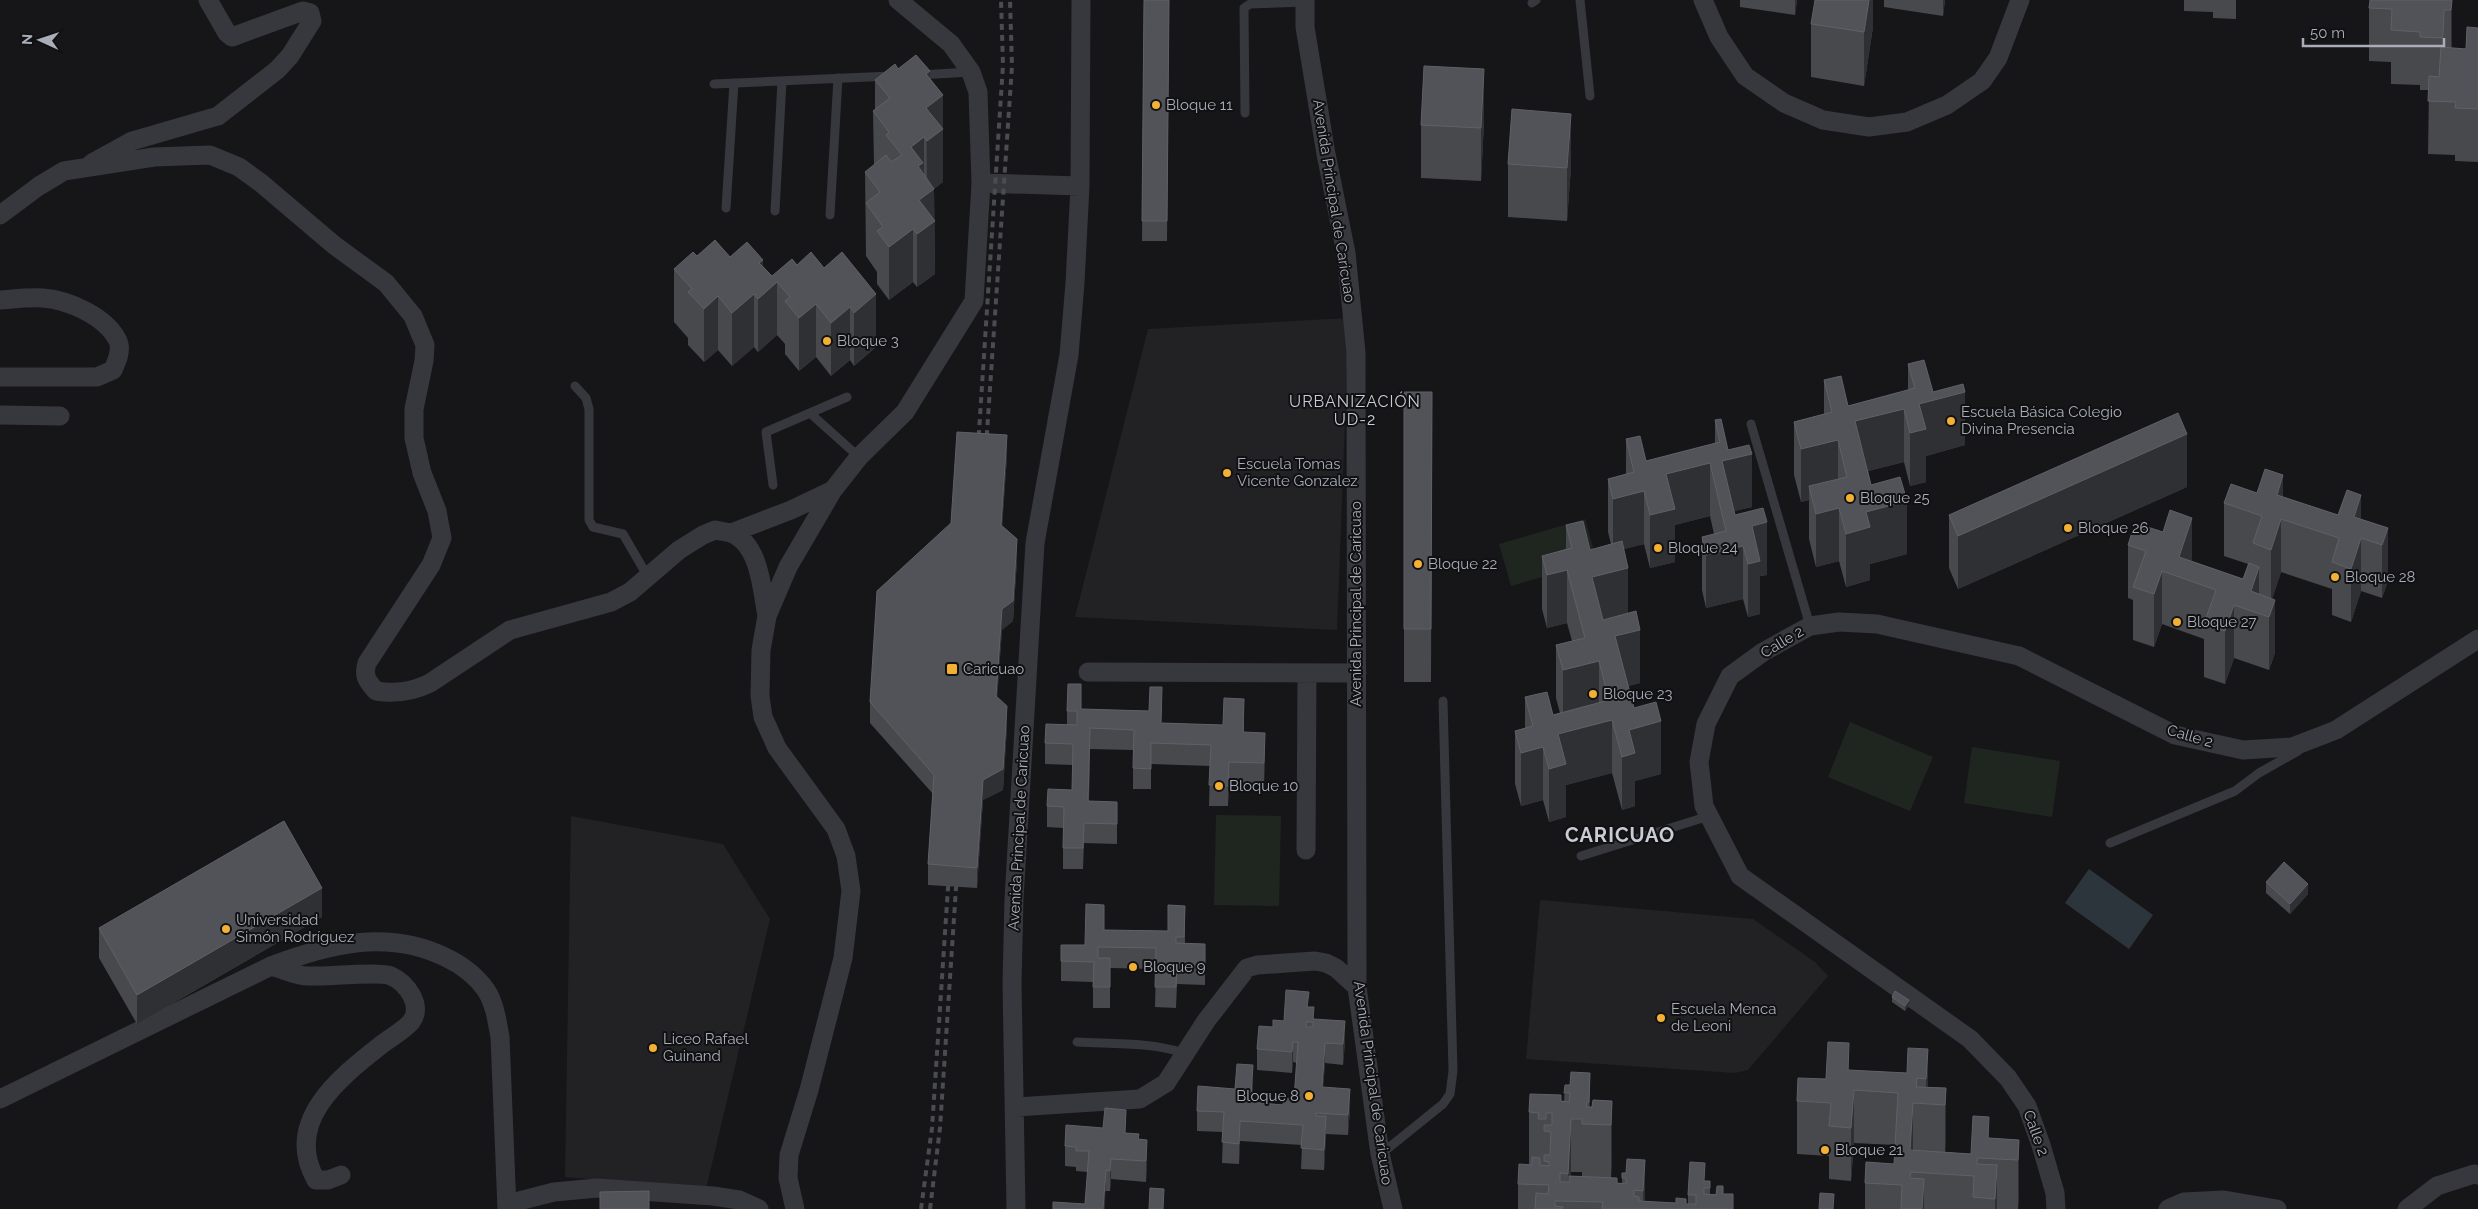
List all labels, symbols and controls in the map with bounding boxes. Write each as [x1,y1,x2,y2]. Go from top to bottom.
north arrow [15,15,65,65]
scale bar [2303,15,2444,47]
text: 50 m [2310,24,2345,42]
text: N [19,34,35,45]
place label: Bloque 11 [1166,96,1233,114]
street label: Avenida Principal de Caricuao [1309,98,1359,304]
marker: Bloque 11 [1150,99,1162,111]
place label: Bloque 3 [837,332,899,350]
marker: Bloque 3 [821,335,833,347]
district label: URBANIZACIÓN UD-2 [1289,391,1421,429]
place label: Escuela Básica Colegio Divina Presencia [1961,403,2122,438]
marker: Escuela Básica Colegio Divina Presencia [1945,415,1957,427]
place label: Escuela Tomas Vicente Gonzalez [1237,455,1358,490]
marker: Escuela Tomas Vicente Gonzalez [1221,467,1233,479]
place label: Bloque 25 [1860,489,1930,507]
marker: Bloque 25 [1844,492,1856,504]
street label: Avenida Principal de Caricuao [1347,501,1365,707]
place label: Bloque 26 [2078,519,2149,537]
marker: Bloque 26 [2062,522,2074,534]
place label: Bloque 24 [1668,539,1738,557]
marker: Bloque 24 [1652,542,1664,554]
place label: Bloque 22 [1428,555,1498,573]
marker: Bloque 22 [1412,558,1424,570]
place label: Bloque 28 [2345,568,2416,586]
marker: Bloque 28 [2329,571,2341,583]
place label: Bloque 27 [2187,613,2257,631]
marker: Bloque 27 [2171,616,2183,628]
street label: Calle 2 [1757,622,1807,662]
place label: Caricuao [963,660,1024,678]
marker: Caricuao [945,662,959,676]
place label: Bloque 23 [1603,685,1673,703]
marker: Bloque 23 [1587,688,1599,700]
street label: Calle 2 [2165,721,2215,751]
street label: Avenida Principal de Caricuao [1005,725,1033,931]
place label: Bloque 10 [1229,777,1298,795]
marker: Bloque 10 [1213,780,1225,792]
district label: CARICUAO [1565,823,1675,847]
place label: Universidad Simón Rodríguez [236,911,354,946]
marker: Universidad Simón Rodríguez [220,923,232,935]
place label: Bloque 9 [1143,958,1206,976]
marker: Bloque 9 [1127,961,1139,973]
street label: Avenida Principal de Caricuao [1350,980,1396,1186]
place label: Escuela Menca de Leoni [1671,1000,1776,1035]
marker: Escuela Menca de Leoni [1655,1012,1667,1024]
place label: Liceo Rafael Guinand [663,1030,749,1065]
marker: Liceo Rafael Guinand [647,1042,659,1054]
place label: Bloque 8 [1236,1087,1299,1105]
marker: Bloque 8 [1303,1090,1315,1102]
street label: Calle 2 [2019,1108,2053,1158]
place label: Bloque 21 [1835,1141,1904,1159]
marker: Bloque 21 [1819,1144,1831,1156]

